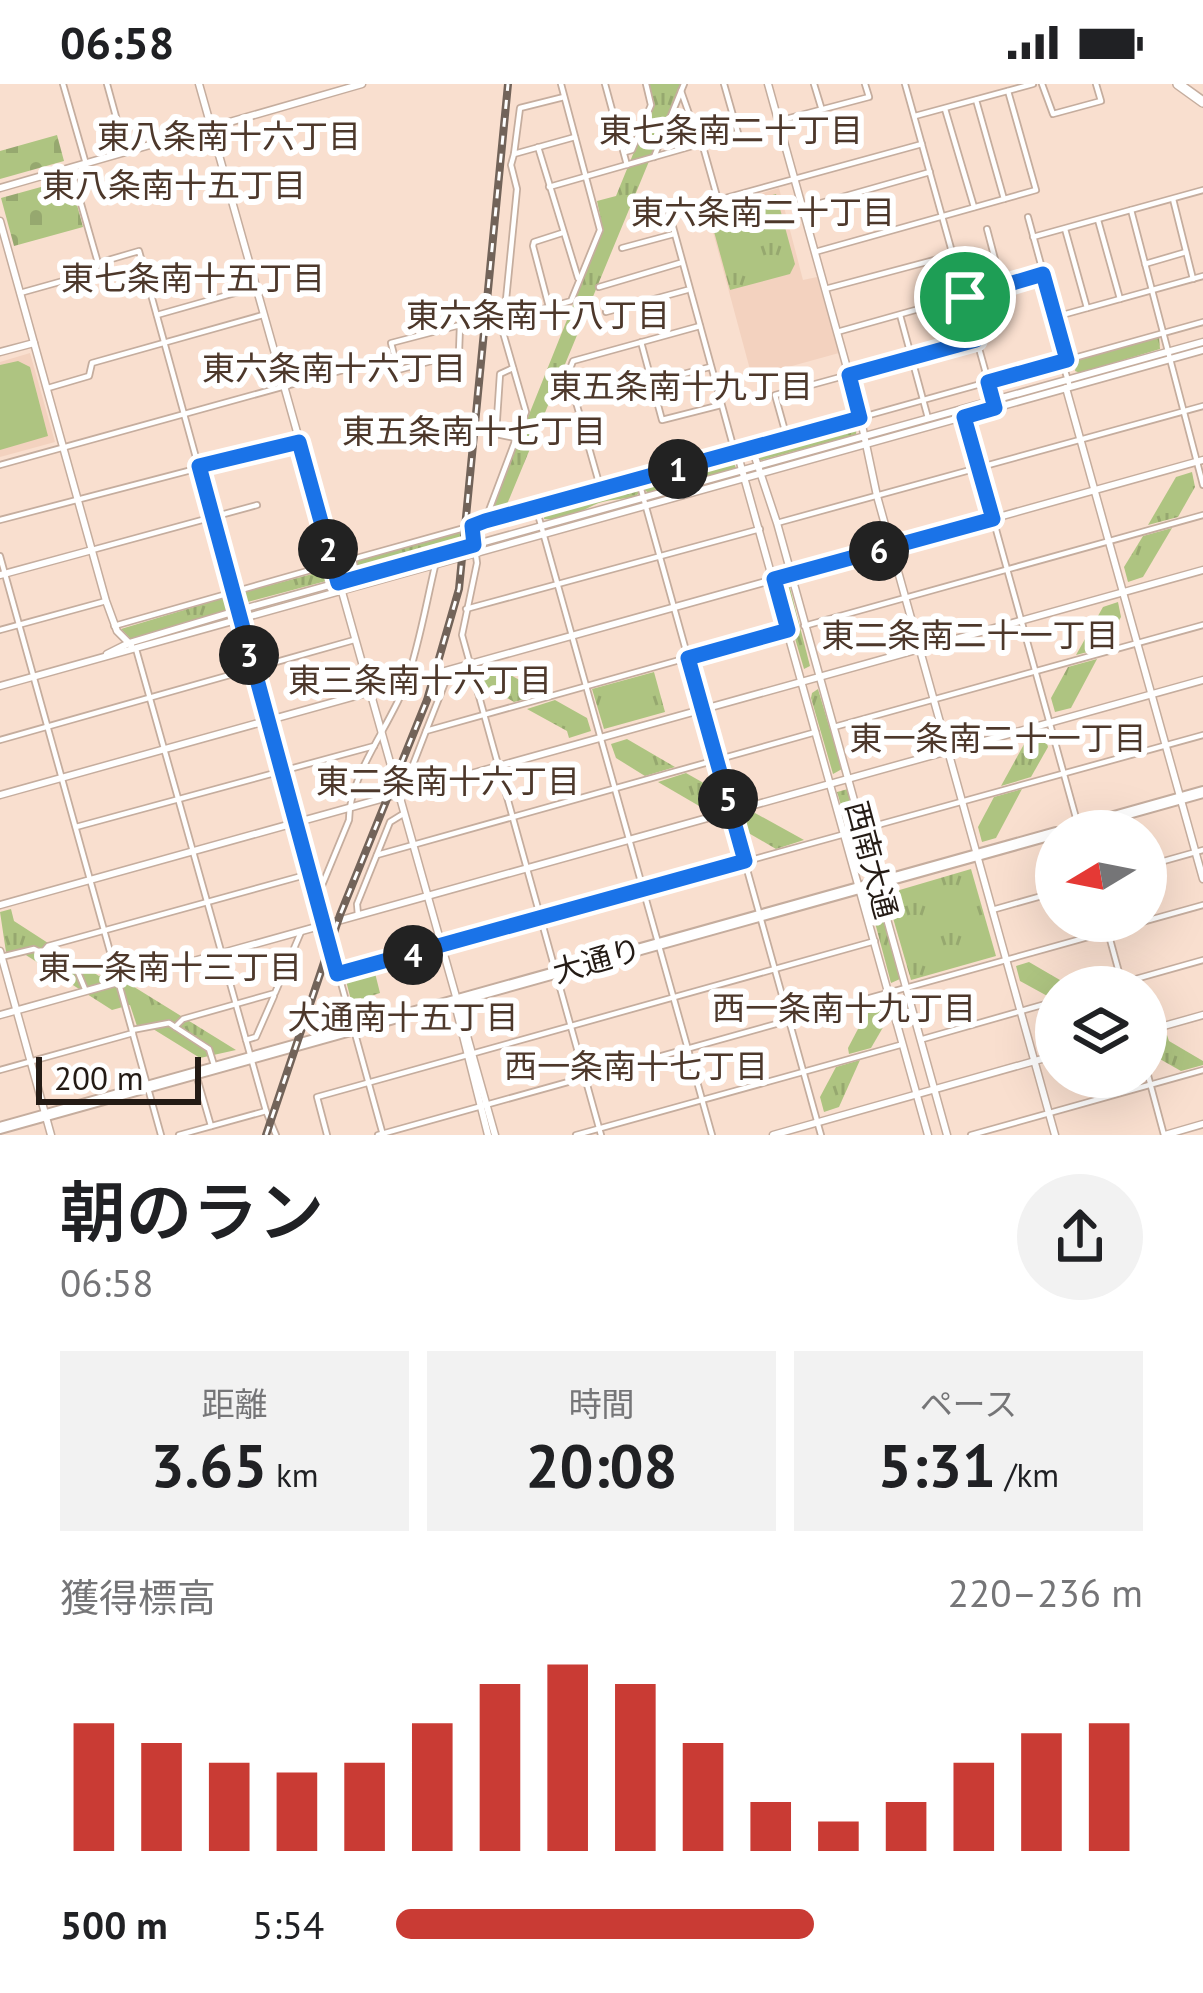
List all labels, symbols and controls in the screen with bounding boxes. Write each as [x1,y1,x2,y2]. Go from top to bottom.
text: 06:58 [60,13,174,71]
district label: 東七条南二十丁目 [599,108,863,151]
district label: 東八条南十六丁目 [97,114,361,157]
district label: 東八条南十五丁目 [42,163,306,206]
district label: 東六条南二十丁目 [631,190,895,233]
pin [914,246,1016,348]
district label: 東七条南十五丁目 [61,256,325,299]
icon: arrive [932,264,998,330]
district label: 東六条南十八丁目 [406,293,670,336]
district label: 東六条南十六丁目 [202,346,466,389]
district label: 東五条南十九丁目 [549,364,813,407]
district label: 東五条南十七丁目 [342,409,606,452]
pin: 1 [648,439,708,499]
text: 1 [669,447,687,490]
pin: 2 [298,519,358,579]
pin: 6 [849,521,909,581]
text: 2 [319,527,337,570]
text: 6 [870,529,888,572]
district label: 東二条南二十一丁目 [822,613,1119,656]
pin: 3 [219,625,279,685]
text: 3 [240,633,258,676]
district label: 東三条南十六丁目 [288,658,552,701]
district label: 東一条南二十一丁目 [850,716,1147,759]
district label: 東二条南十六丁目 [316,759,580,802]
pin: 5 [698,769,758,829]
text: 5 [719,777,737,820]
street label: 西南大通 [838,797,907,923]
north arrow [1035,810,1167,942]
map controls [1035,810,1167,1098]
pin: 4 [383,925,443,985]
street label: 大通り [548,928,645,991]
text: 4 [404,933,422,976]
district label: 東一条南十三丁目 [38,945,302,988]
button: layers [1035,966,1167,1098]
district label: 西一条南十九丁目 [712,986,976,1029]
district label: 大通南十五丁目 [288,995,519,1038]
district label: 西一条南十七丁目 [504,1044,768,1087]
scale bar [36,1051,201,1104]
text: 200 m [54,1056,144,1099]
text: 朝のラン [60,1169,324,1254]
button: share [1017,1174,1143,1300]
text: 06:58 [60,1257,154,1308]
text: 距離 [202,1382,268,1425]
text: 時間 [569,1382,635,1425]
text: ペース [920,1382,1017,1425]
text: 3.65 [150,1426,267,1504]
text: 20:08 [525,1426,678,1504]
text: 5:31 [878,1426,996,1504]
text: km [267,1453,319,1496]
text: /km [996,1453,1059,1496]
text: 220–236 m [948,1567,1143,1618]
text: 獲得標高 [60,1572,216,1623]
text: 500 m [60,1899,168,1950]
text: 5:54 [252,1899,324,1950]

